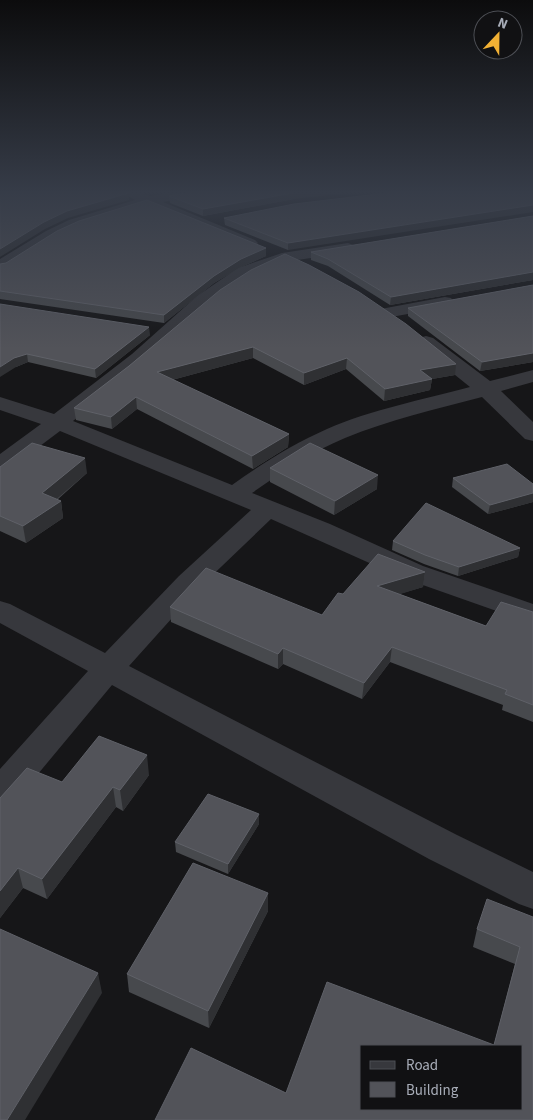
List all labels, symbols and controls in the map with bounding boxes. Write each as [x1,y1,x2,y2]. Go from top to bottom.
north arrow [473,10,523,60]
text: N [494,13,511,35]
legend [360,1045,523,1110]
text: Road [406,1055,438,1076]
text: Building [406,1080,459,1101]

